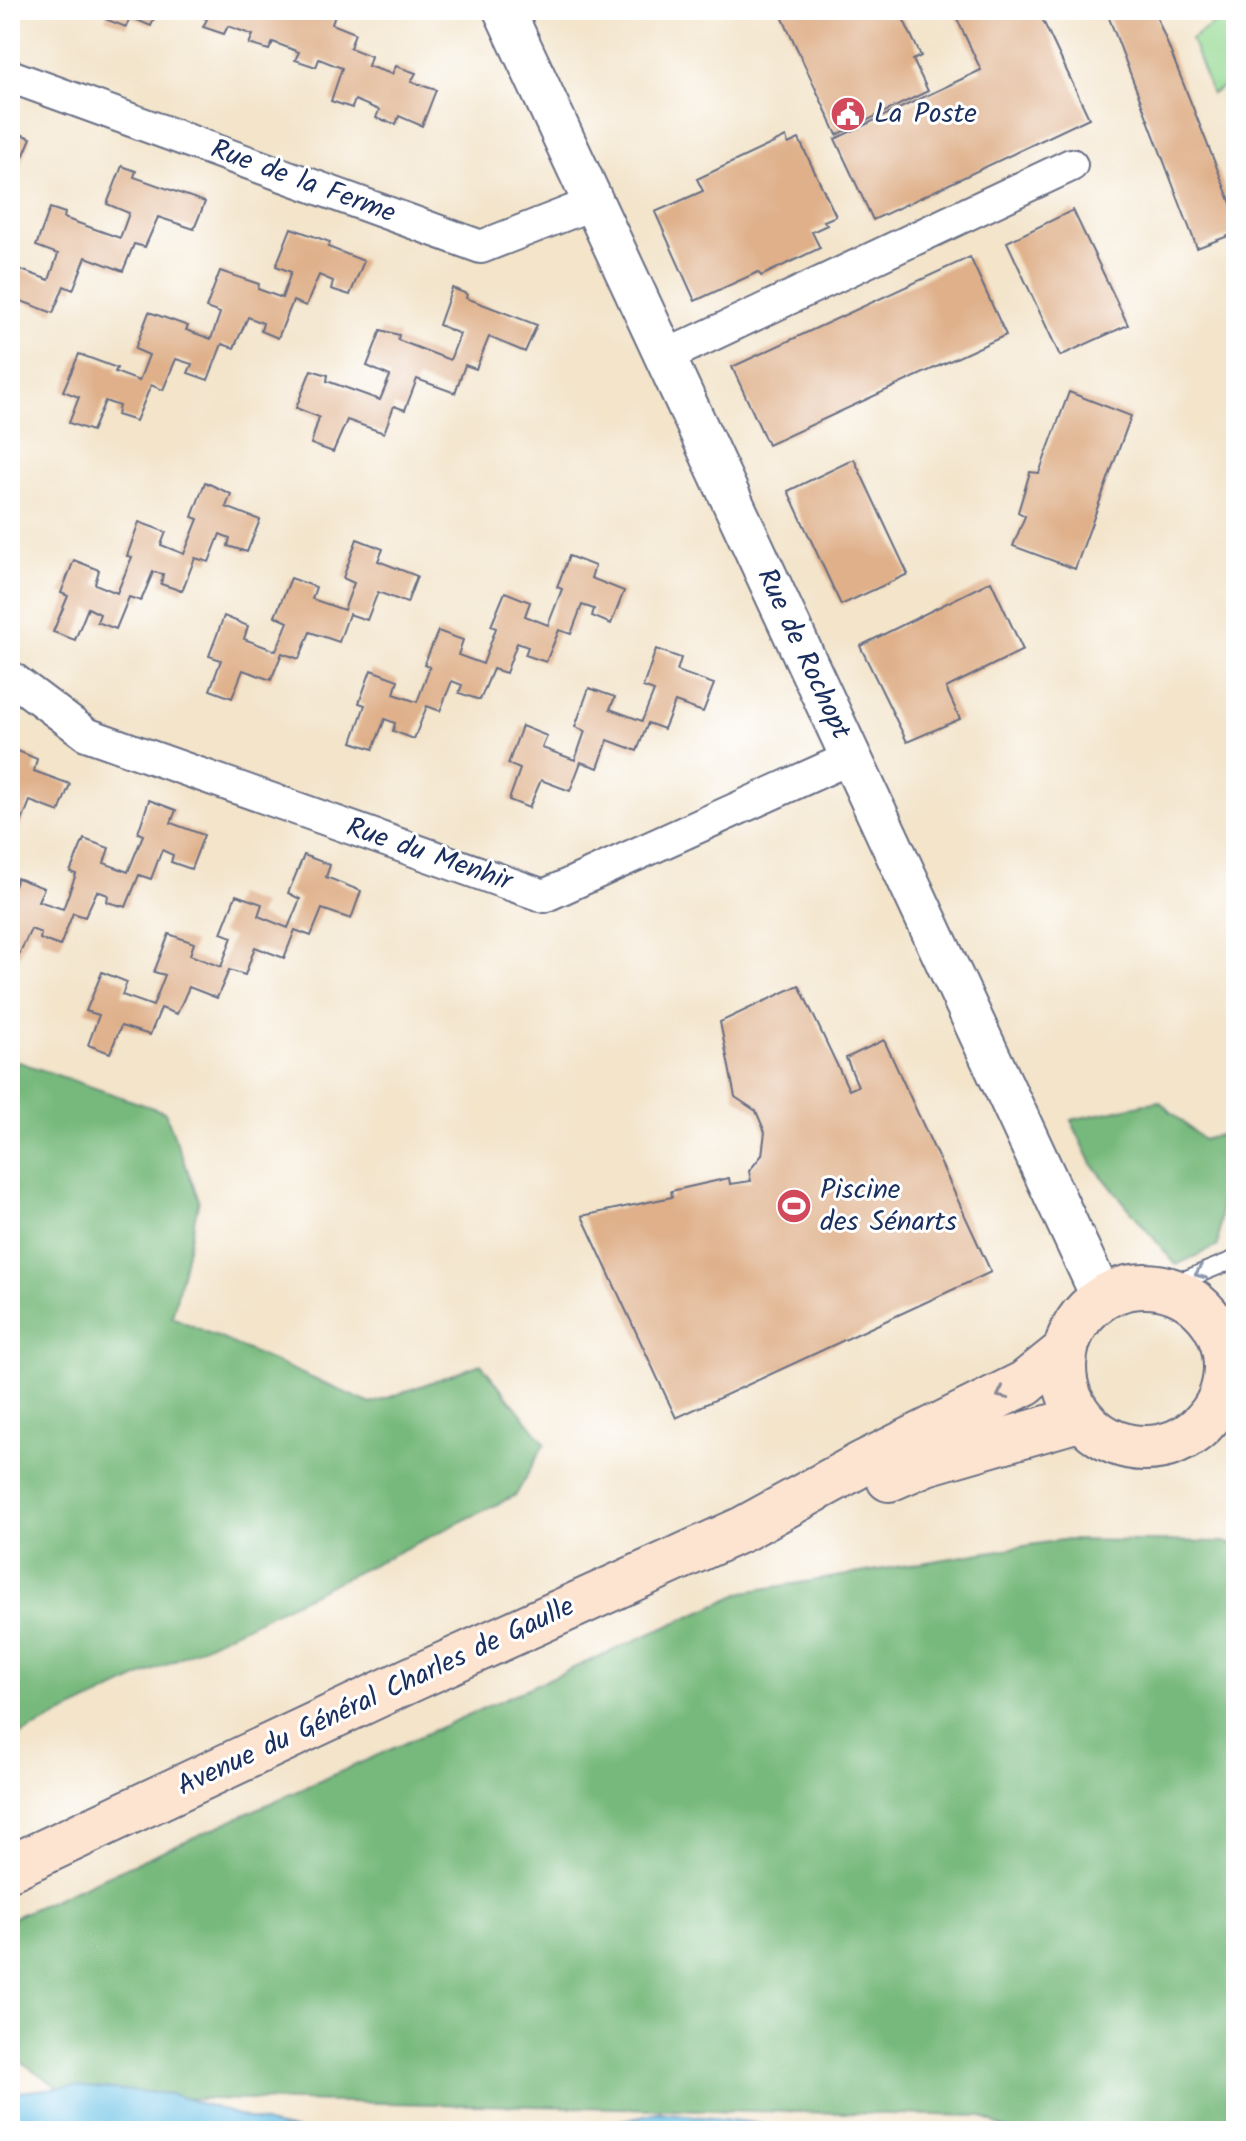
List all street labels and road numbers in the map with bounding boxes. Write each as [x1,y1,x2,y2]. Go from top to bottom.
street label: Rue de la Ferme [204,128,402,236]
street label: Rue de Rochopt [744,561,863,748]
street label: Rue du Menhir [340,806,520,905]
street label: Avenue du Général Charles de Gaulle [170,1585,583,1809]

